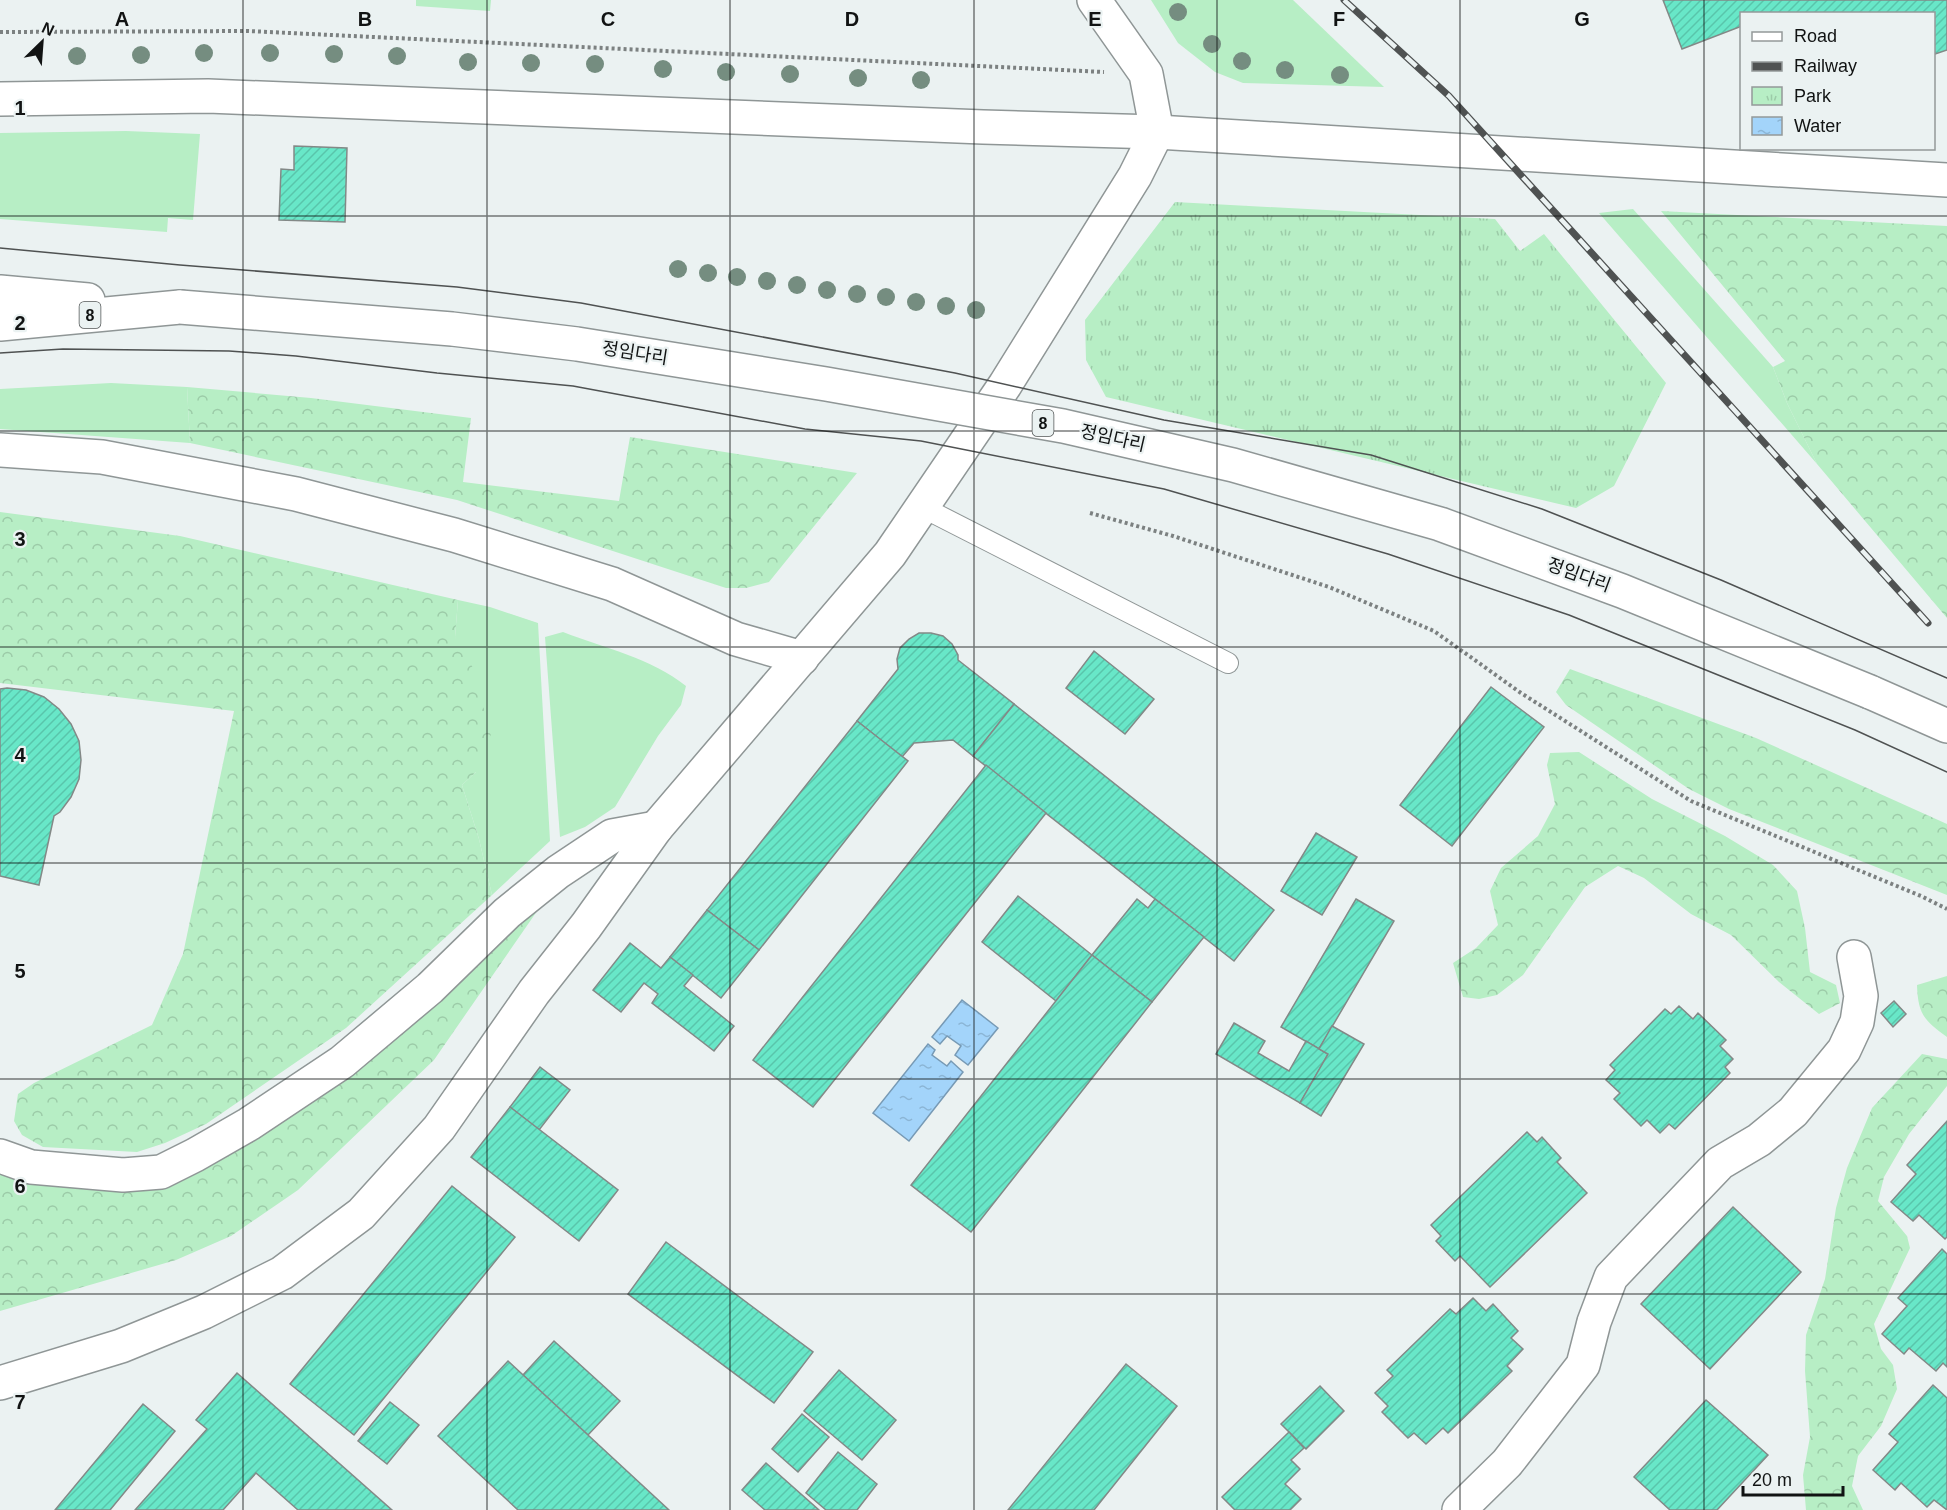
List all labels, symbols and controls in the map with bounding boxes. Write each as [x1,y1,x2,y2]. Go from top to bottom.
text: A [115,8,129,30]
text: B [358,8,372,30]
text: C [601,8,615,30]
text: D [845,8,859,30]
text: E [1088,8,1102,30]
text: F [1333,8,1345,30]
text: G [1574,8,1590,30]
north arrow [12,12,72,72]
legend [1740,12,1935,150]
text: N [39,19,57,39]
text: Road [1794,26,1837,46]
text: Railway [1794,56,1857,76]
text: Park [1794,86,1832,106]
text: 1 [14,97,26,119]
text: Water [1794,116,1841,136]
road number: 8 [80,302,100,328]
text: 2 [14,312,26,334]
street label: 정임다리 [601,338,669,368]
road number: 8 [1032,410,1054,436]
street label: 정임다리 [1078,421,1148,455]
text: 3 [14,528,26,550]
street label: 정임다리 [1544,554,1614,596]
text: 4 [14,744,26,766]
text: 5 [14,960,26,982]
text: 6 [14,1175,26,1197]
text: 7 [14,1391,26,1413]
scale bar [1743,1459,1844,1497]
text: 20 m [1752,1470,1792,1490]

